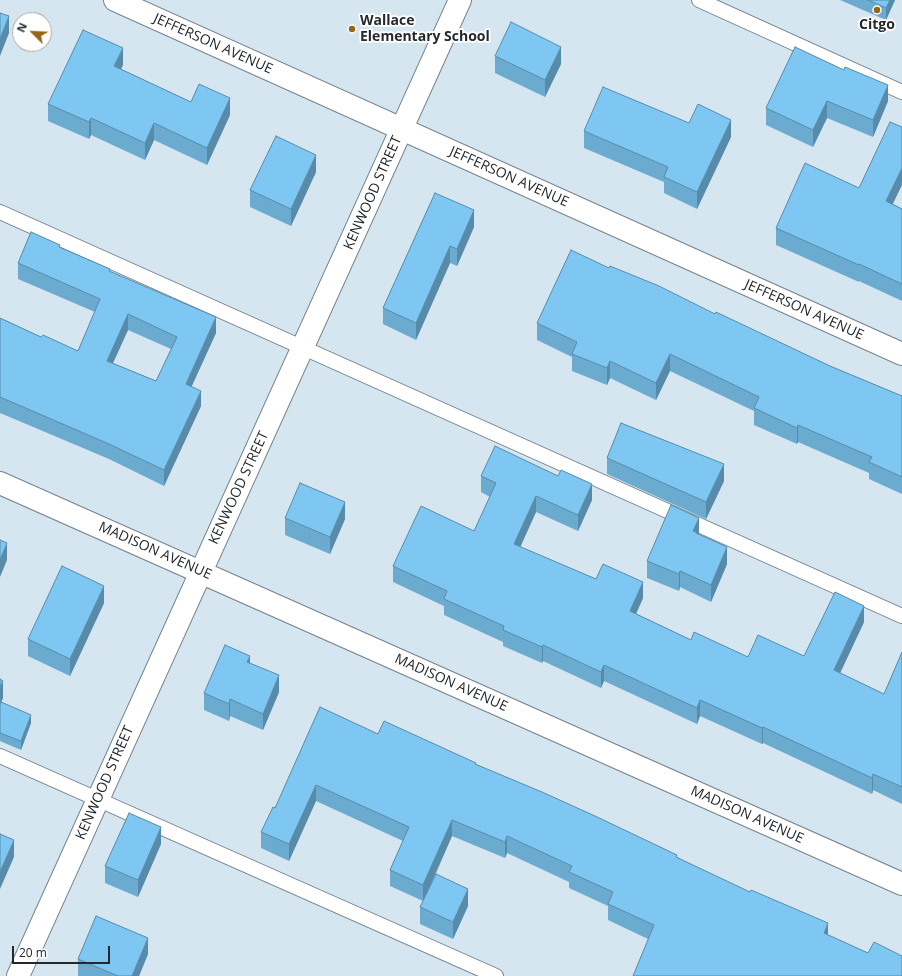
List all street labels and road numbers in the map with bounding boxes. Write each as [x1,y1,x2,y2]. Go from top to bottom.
street label: JEFFERSON AVENUE [151,10,275,78]
street label: KENWOOD STREET [340,134,406,252]
street label: JEFFERSON AVENUE [447,143,571,211]
street label: JEFFERSON AVENUE [742,276,866,344]
street label: KENWOOD STREET [205,429,273,547]
street label: MADISON AVENUE [96,519,214,583]
street label: MADISON AVENUE [392,651,510,715]
street label: KENWOOD STREET [72,724,138,842]
street label: MADISON AVENUE [688,783,806,847]

